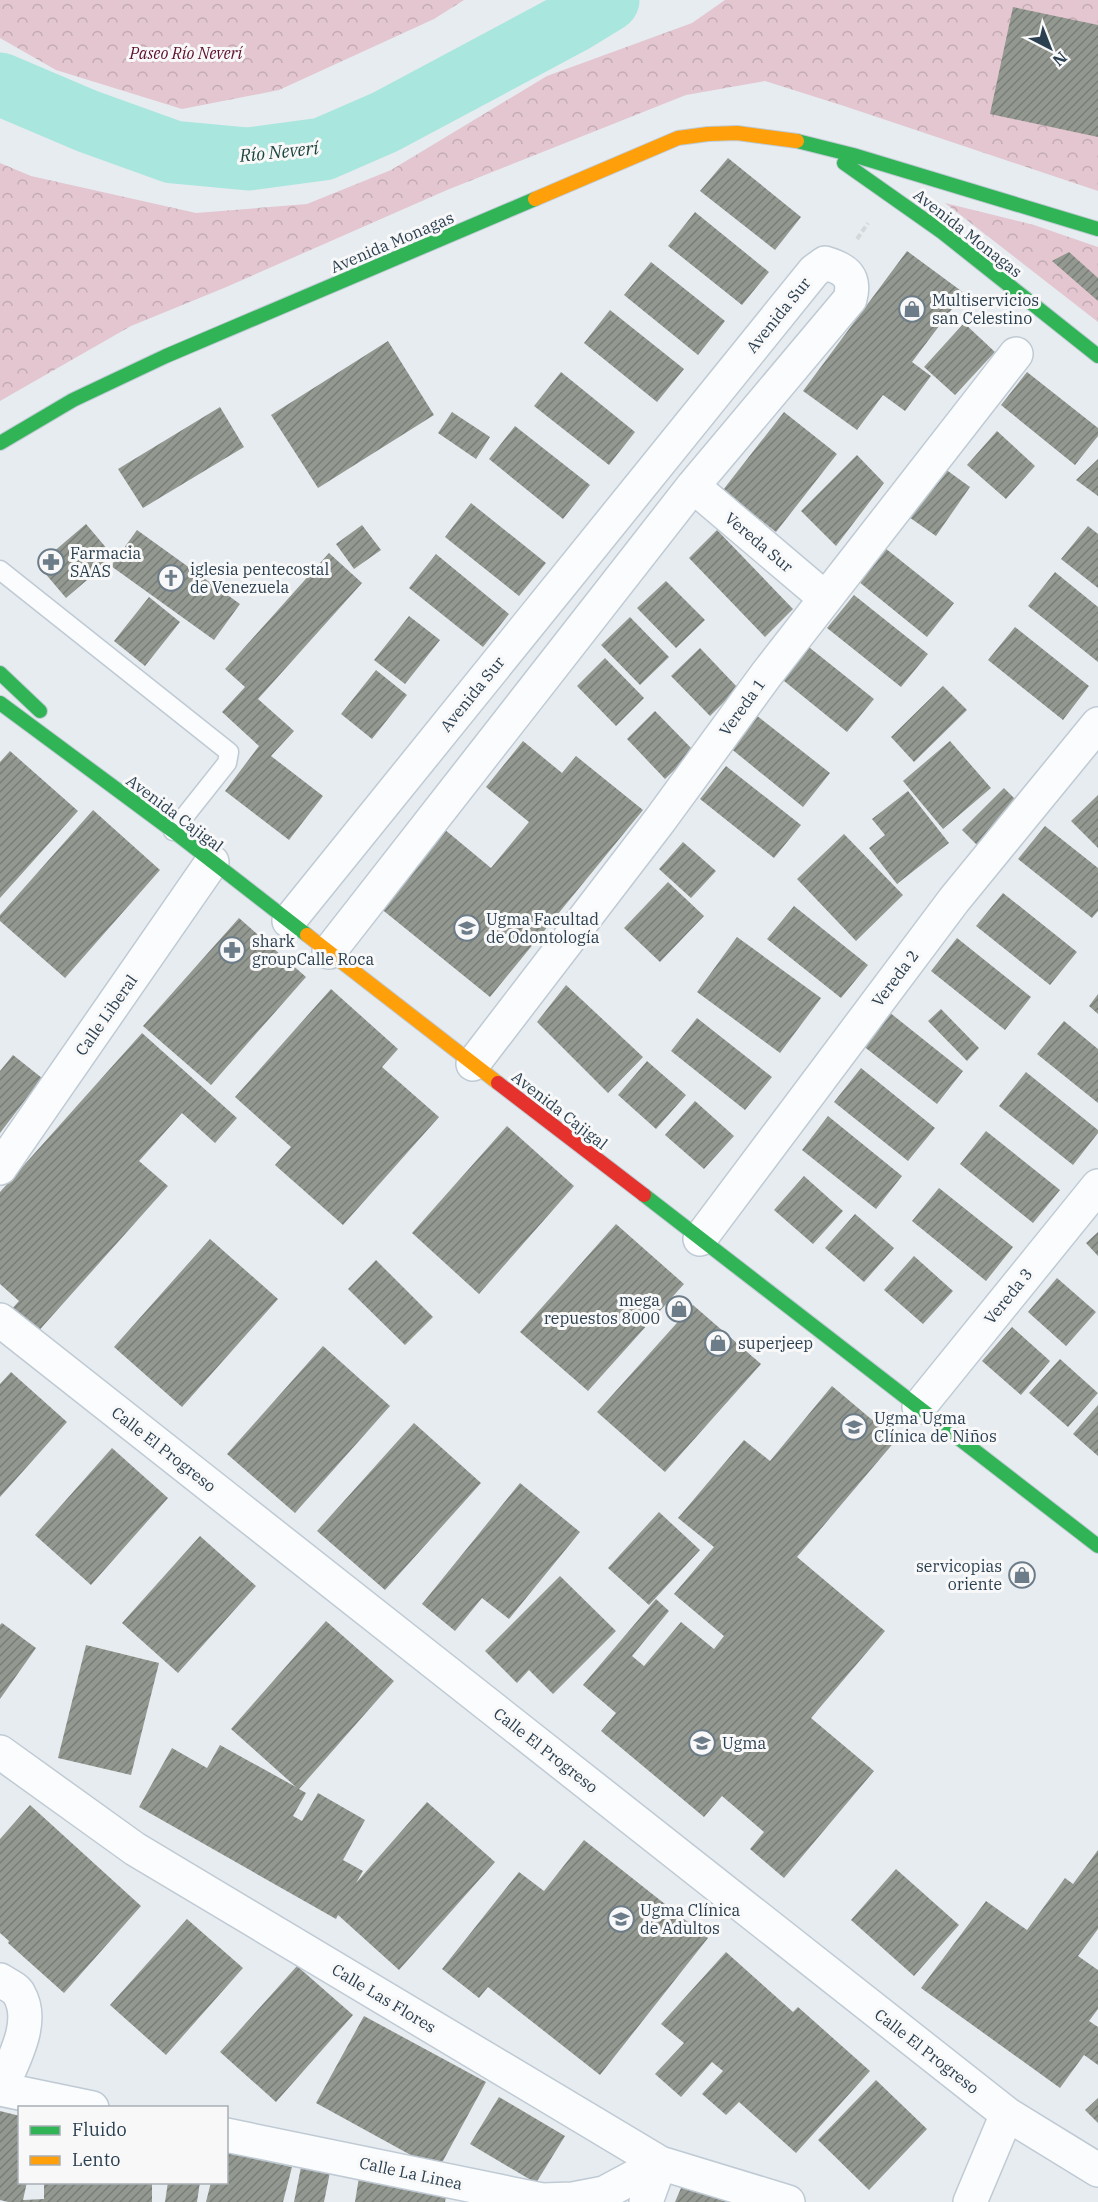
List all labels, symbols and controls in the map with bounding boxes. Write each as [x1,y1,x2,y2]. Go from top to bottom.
north arrow [1020,18,1080,78]
park label: Paseo Río Neverí [129,43,244,63]
text: N [1049,47,1071,71]
water label: Río Neverí [237,136,321,167]
street label: Avenida Monagas [910,184,1026,282]
street label: Avenida Monagas [327,207,457,277]
street label: Avenida Sur [741,273,815,357]
place label: Multiservicios san Celestino [932,290,1039,328]
shop icon: Multiservicios san Celestino [897,294,927,324]
street label: Vereda Sur [721,508,797,576]
place label: Farmacia SAAS [70,543,141,581]
pharmacy icon: Farmacia SAAS [36,547,66,577]
place label: iglesia pentecostal de Venezuela [190,559,330,597]
church icon: iglesia pentecostal de Venezuela [156,563,186,593]
street label: Avenida Sur [435,652,509,736]
street label: Vereda 1 [715,674,769,740]
street label: Avenida Cajigal [123,770,227,856]
place label: Ugma Facultad de Odontología [486,909,600,947]
school or university icon: Ugma Facultad de Odontología [452,913,482,943]
place label: shark groupCalle Roca [252,931,374,969]
pharmacy icon: shark groupCalle Roca [217,935,247,965]
street label: Vereda 2 [867,946,923,1010]
street label: Calle Liberal [71,970,141,1059]
street label: Avenida Cajigal [508,1066,612,1154]
street label: Vereda 3 [979,1264,1037,1328]
place label: mega repuestos 8000 [544,1290,660,1328]
shop icon: mega repuestos 8000 [664,1294,694,1324]
shop icon: superjeep [703,1328,733,1358]
place label: superjeep [738,1333,813,1353]
street label: Calle El Progreso [108,1402,220,1496]
place label: Ugma Ugma Clínica de Niños [874,1408,997,1446]
school or university icon: Ugma Ugma Clínica de Niños [839,1412,869,1442]
place label: servicopias oriente [916,1556,1002,1594]
shop icon: servicopias oriente [1007,1560,1037,1590]
street label: Calle El Progreso [490,1703,602,1797]
school or university icon: Ugma [687,1728,717,1758]
place label: Ugma [722,1733,766,1753]
place label: Ugma Clínica de Adultos [640,1900,741,1938]
school or university icon: Ugma Clínica de Adultos [606,1904,636,1934]
street label: Calle Las Flores [328,1959,440,2037]
street label: Calle El Progreso [871,2004,983,2098]
legend [18,2106,228,2184]
text: Fluido [72,2118,127,2141]
text: Lento [72,2148,120,2171]
street label: Calle La Linea [358,2152,465,2194]

